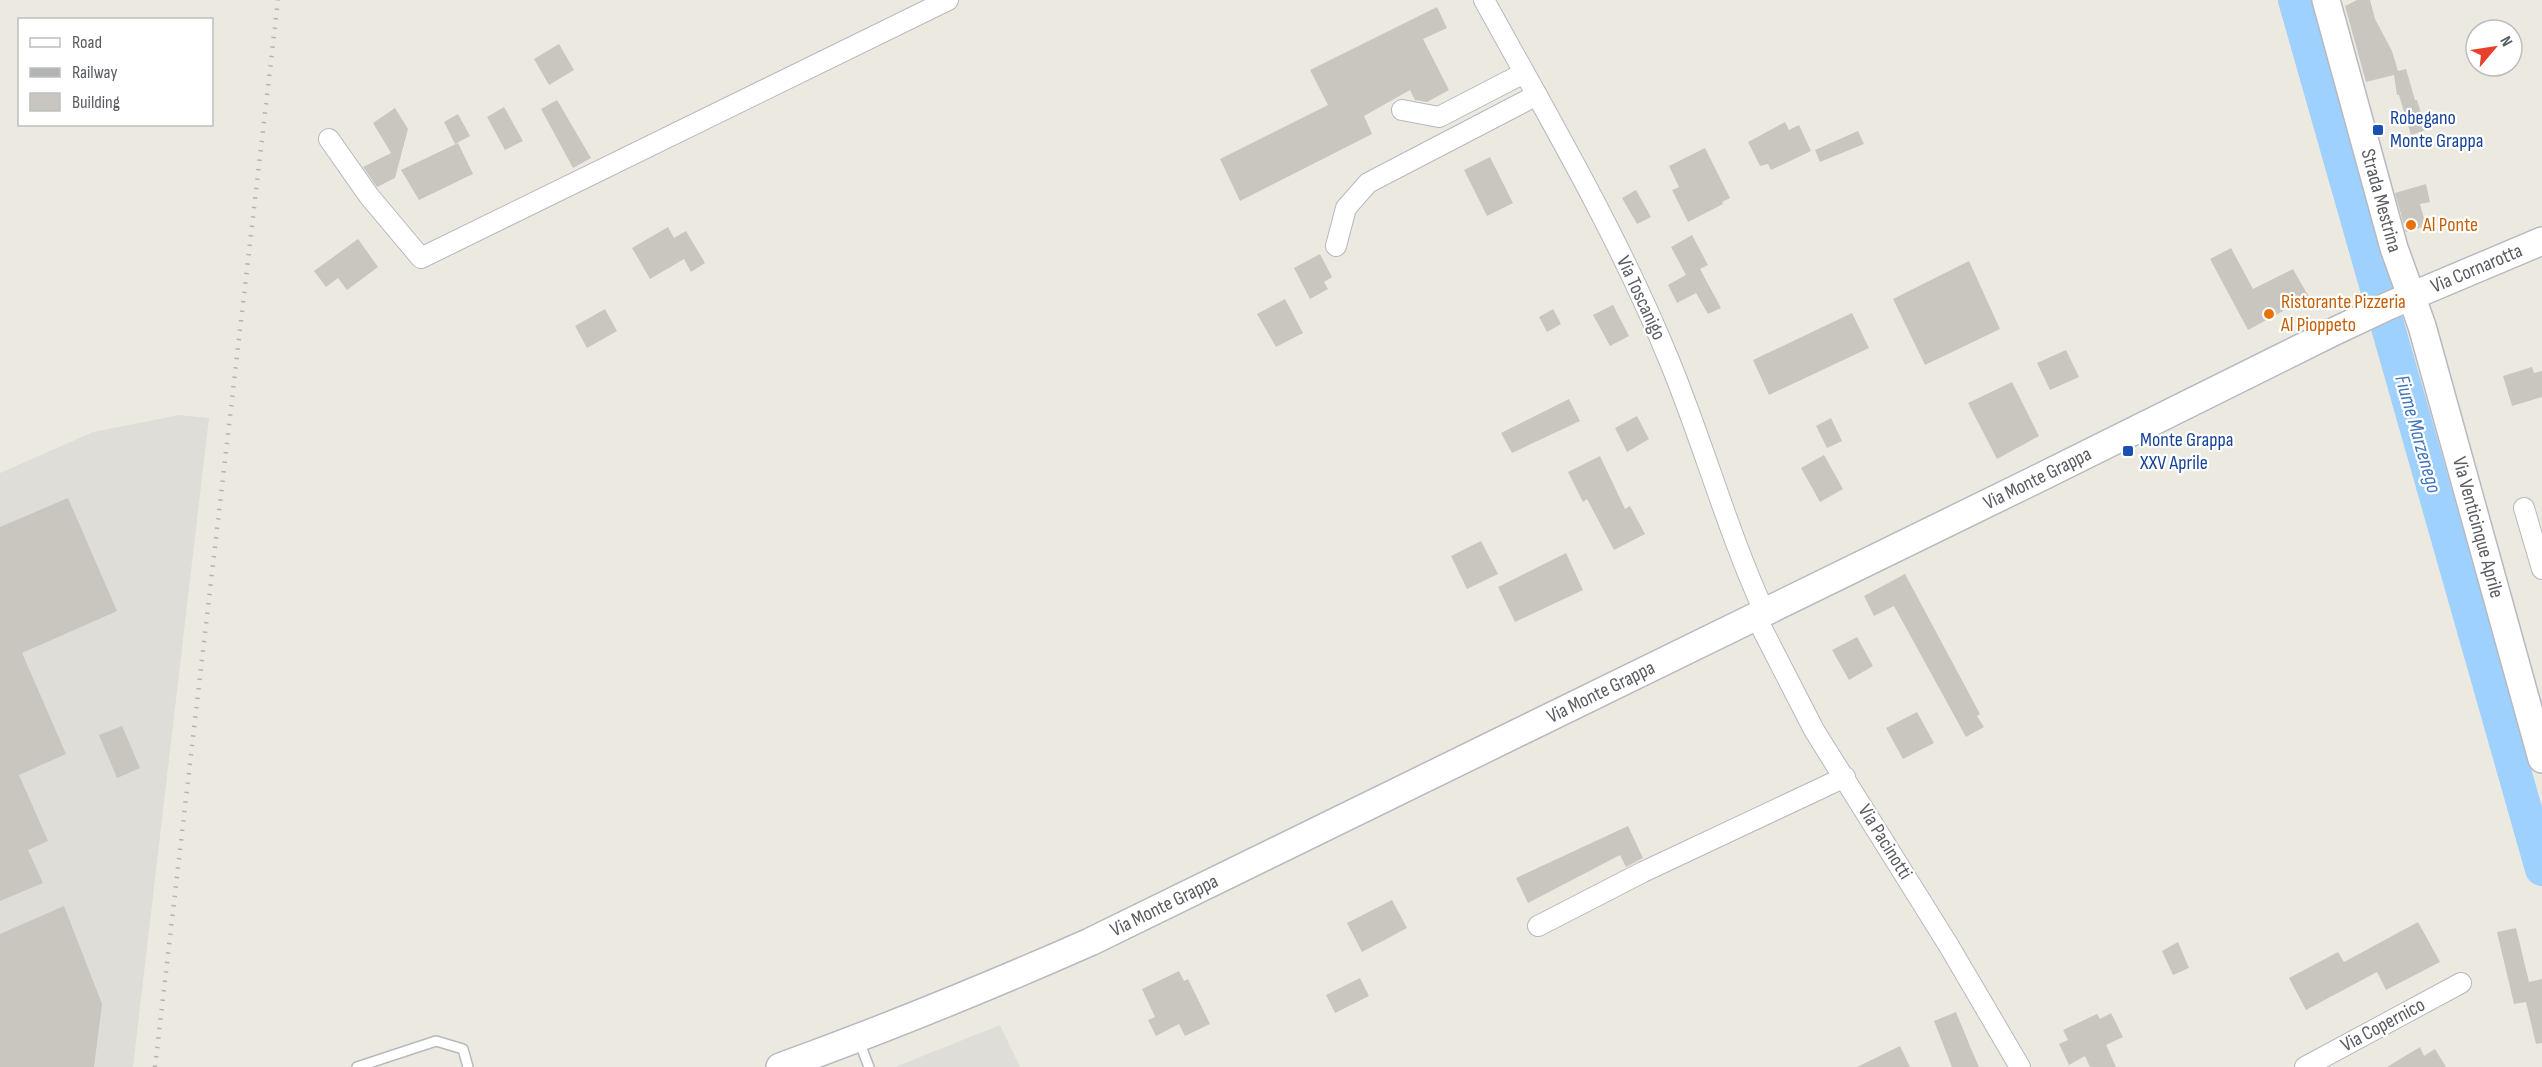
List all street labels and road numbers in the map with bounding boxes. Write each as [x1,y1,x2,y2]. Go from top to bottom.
street label: Strada Mestrina [2355,146,2407,256]
street label: Via Cornarotta [2427,239,2526,298]
street label: Via Toscanigo [1611,252,1671,344]
street label: Via Monte Grappa [1980,442,2095,515]
street label: Via Venticinque Aprile [2447,454,2509,601]
street label: Via Monte Grappa [1543,656,1659,729]
street label: Via Pacinotti [1853,800,1917,884]
street label: Via Monte Grappa [1106,869,1222,942]
street label: Via Copernico [2337,993,2429,1057]

